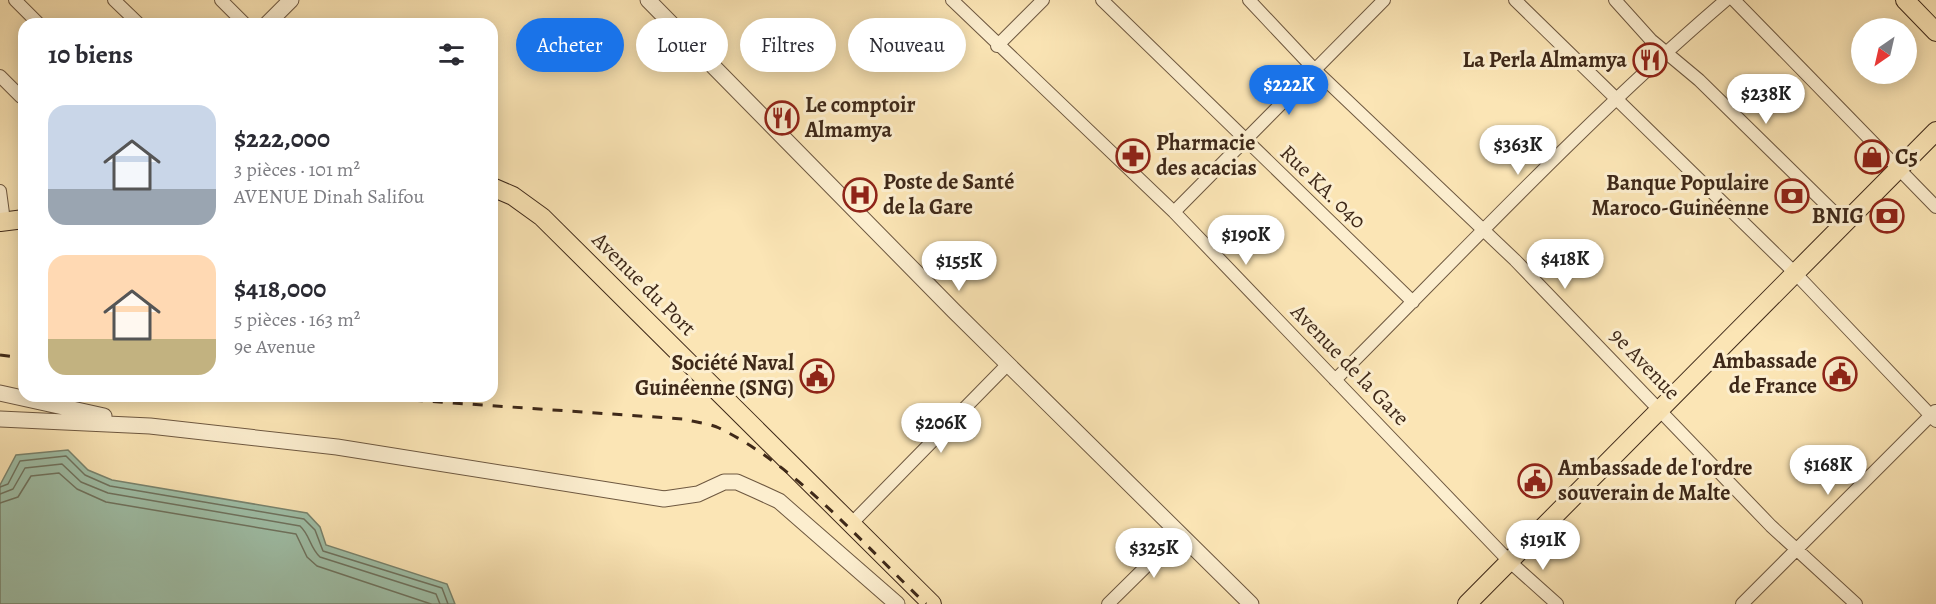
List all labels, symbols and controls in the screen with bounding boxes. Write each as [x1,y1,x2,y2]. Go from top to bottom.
chip: Acheter [516,18,624,72]
chip: Louer [636,18,728,72]
chip: Filtres [740,18,836,72]
chip: Nouveau [848,18,966,72]
north arrow [1851,18,1917,84]
map controls [1851,18,1917,84]
text: 10 biens [48,37,133,72]
icon: filters [435,38,468,71]
restaurant icon: La Perla Almamya [1632,42,1668,78]
place label: La Perla Almamya [1463,45,1627,75]
pin: $222K [1247,65,1331,116]
text: $222K [1263,71,1315,98]
pin: $238K [1724,74,1808,125]
text: $238K [1741,80,1791,107]
place label: Le comptoir Almamya [804,90,916,145]
restaurant icon: Le comptoir Almamya [764,100,800,136]
text: $222,000 [234,121,330,156]
pin: $363K [1476,125,1560,176]
place label: Pharmacie des acacias [1156,128,1257,183]
icon: home [96,129,168,201]
text: $363K [1494,131,1543,158]
pharmacy icon: Pharmacie des acacias [1115,138,1151,174]
street label: Rue KA. 040 [1273,138,1373,236]
shop icon: C5 [1854,139,1890,175]
place label: C5 [1895,142,1918,172]
text: 3 pièces · 101 m² [234,156,360,183]
place label: Poste de Santé de la Gare [883,167,1014,222]
place label: Banque Populaire Maroco-Guinéenne [1592,168,1769,223]
hospital icon: Poste de Santé de la Gare [842,177,878,213]
bank icon: Banque Populaire Maroco-Guinéenne [1774,178,1810,214]
text: AVENUE Dinah Salifou [234,183,424,210]
bank icon: BNIG [1869,198,1905,234]
place label: BNIG [1812,201,1864,231]
pin: $190K [1204,215,1288,266]
text: $190K [1222,221,1270,248]
street label: Avenue du Port [585,225,703,343]
pin: $418K [1523,239,1607,290]
pin: $155K [917,241,1001,292]
text: $418K [1541,245,1589,272]
text: $155K [936,247,982,274]
text: $418,000 [234,271,326,306]
icon: home [96,279,168,351]
street label: Avenue de la Gare [1283,297,1416,432]
text: 5 pièces · 163 m² [234,306,360,333]
street label: 9e Avenue [1603,321,1687,407]
text: 9e Avenue [234,333,316,360]
place label: Ambassade de France [1712,346,1817,401]
place label: Société Naval Guinéenne (SNG) [635,348,794,403]
public building icon: Ambassade de France [1822,356,1858,392]
public building icon: Société Naval Guinéenne (SNG) [799,358,835,394]
pin: $206K [899,403,983,454]
text: $206K [915,409,967,436]
pin: $168K [1786,445,1870,496]
text: $168K [1804,451,1852,478]
place label: Ambassade de l'ordre souverain de Malte [1557,453,1752,508]
public building icon: Ambassade de l'ordre souverain de Malte [1517,463,1553,499]
pin: $191K [1501,520,1585,571]
text: $191K [1520,526,1566,553]
pin: $325K [1112,528,1196,579]
text: $325K [1129,534,1179,561]

